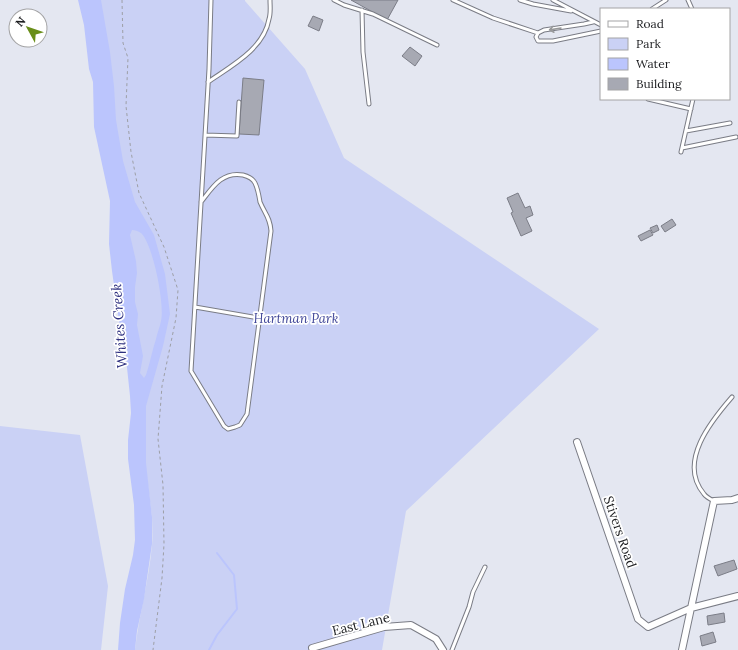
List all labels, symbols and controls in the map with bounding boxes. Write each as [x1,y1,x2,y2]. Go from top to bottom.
north arrow [8,8,48,48]
legend [600,8,730,100]
text: N [12,13,29,29]
text: Road [636,16,664,31]
one-way arrow [549,25,562,33]
text: Park [636,36,662,51]
text: Water [636,56,671,71]
text: Building [636,76,682,91]
water label: Whites Creek [107,283,131,369]
park label: Hartman Park [254,310,339,327]
street label: Stivers Road [600,494,640,570]
street label: East Lane [330,609,392,639]

